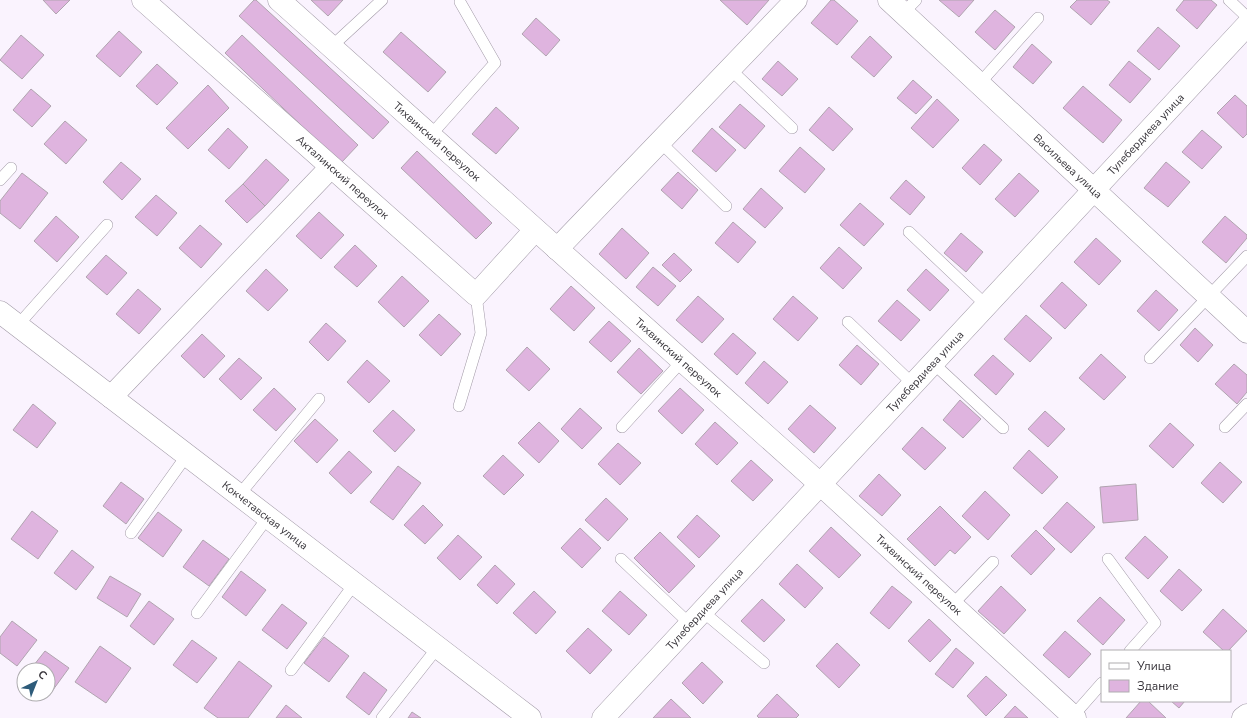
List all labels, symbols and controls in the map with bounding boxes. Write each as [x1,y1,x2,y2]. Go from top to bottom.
street label: Тулебердиева улица [1104,90,1188,179]
street label: Тихвинский переулок [390,99,484,185]
street label: Васильева улица [1030,131,1105,202]
street label: Акталинский переулок [293,132,392,223]
street label: Тихвинский переулок [631,315,725,401]
street label: Тулебердиева улица [884,328,967,416]
street label: Кокчетавская улица [219,478,311,553]
street label: Тихвинский переулок [872,532,965,619]
street label: Тулебердиева улица [663,565,747,653]
legend [1101,650,1231,702]
text: Улица [1136,658,1171,674]
north arrow [16,662,56,702]
text: С [35,667,51,683]
text: Здание [1137,678,1179,694]

